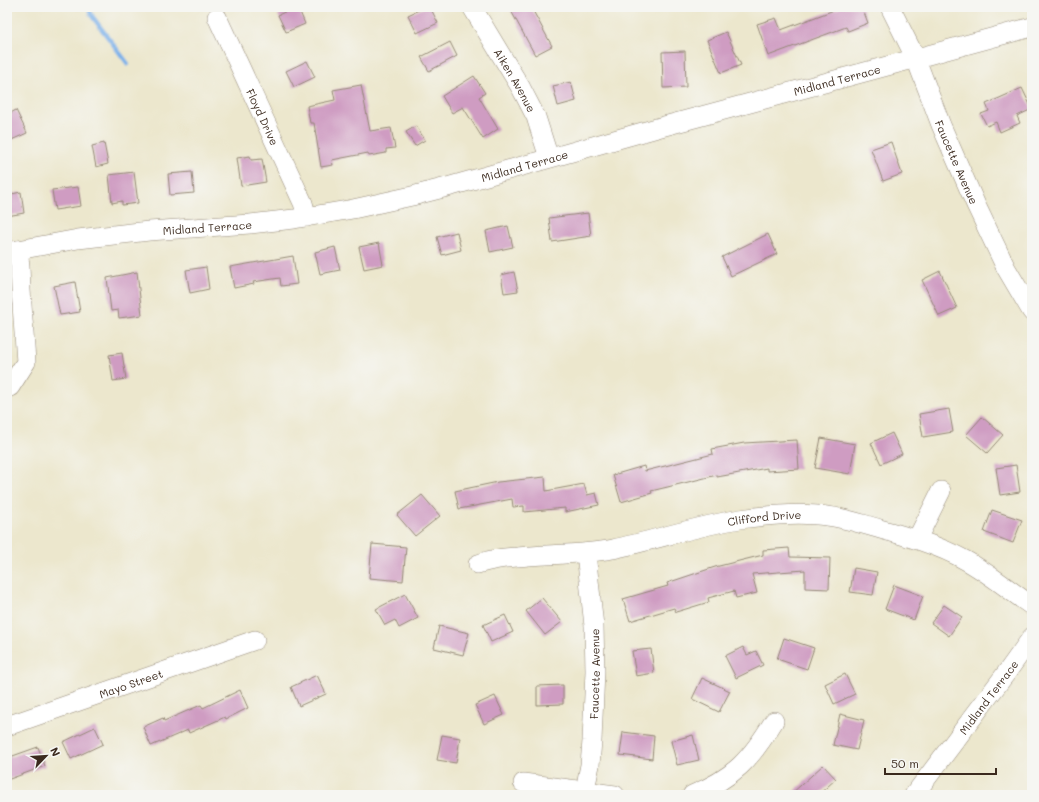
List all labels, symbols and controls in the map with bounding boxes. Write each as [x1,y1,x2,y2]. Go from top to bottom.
street label: Aiken Avenue [491,45,540,115]
street label: Midland Terrace [792,61,882,98]
street label: Floyd Drive [244,86,283,148]
street label: Faucette Avenue [932,118,982,207]
street label: Midland Terrace [479,146,570,185]
street label: Midland Terrace [162,216,253,238]
street label: Clifford Drive [726,507,801,529]
street label: Faucette Avenue [585,628,603,719]
street label: Midland Terrace [955,656,1021,737]
street label: Mayo Street [97,665,165,701]
north arrow [26,736,66,776]
text: N [47,745,64,759]
scale bar [885,750,996,776]
text: 50 m [891,755,919,771]

